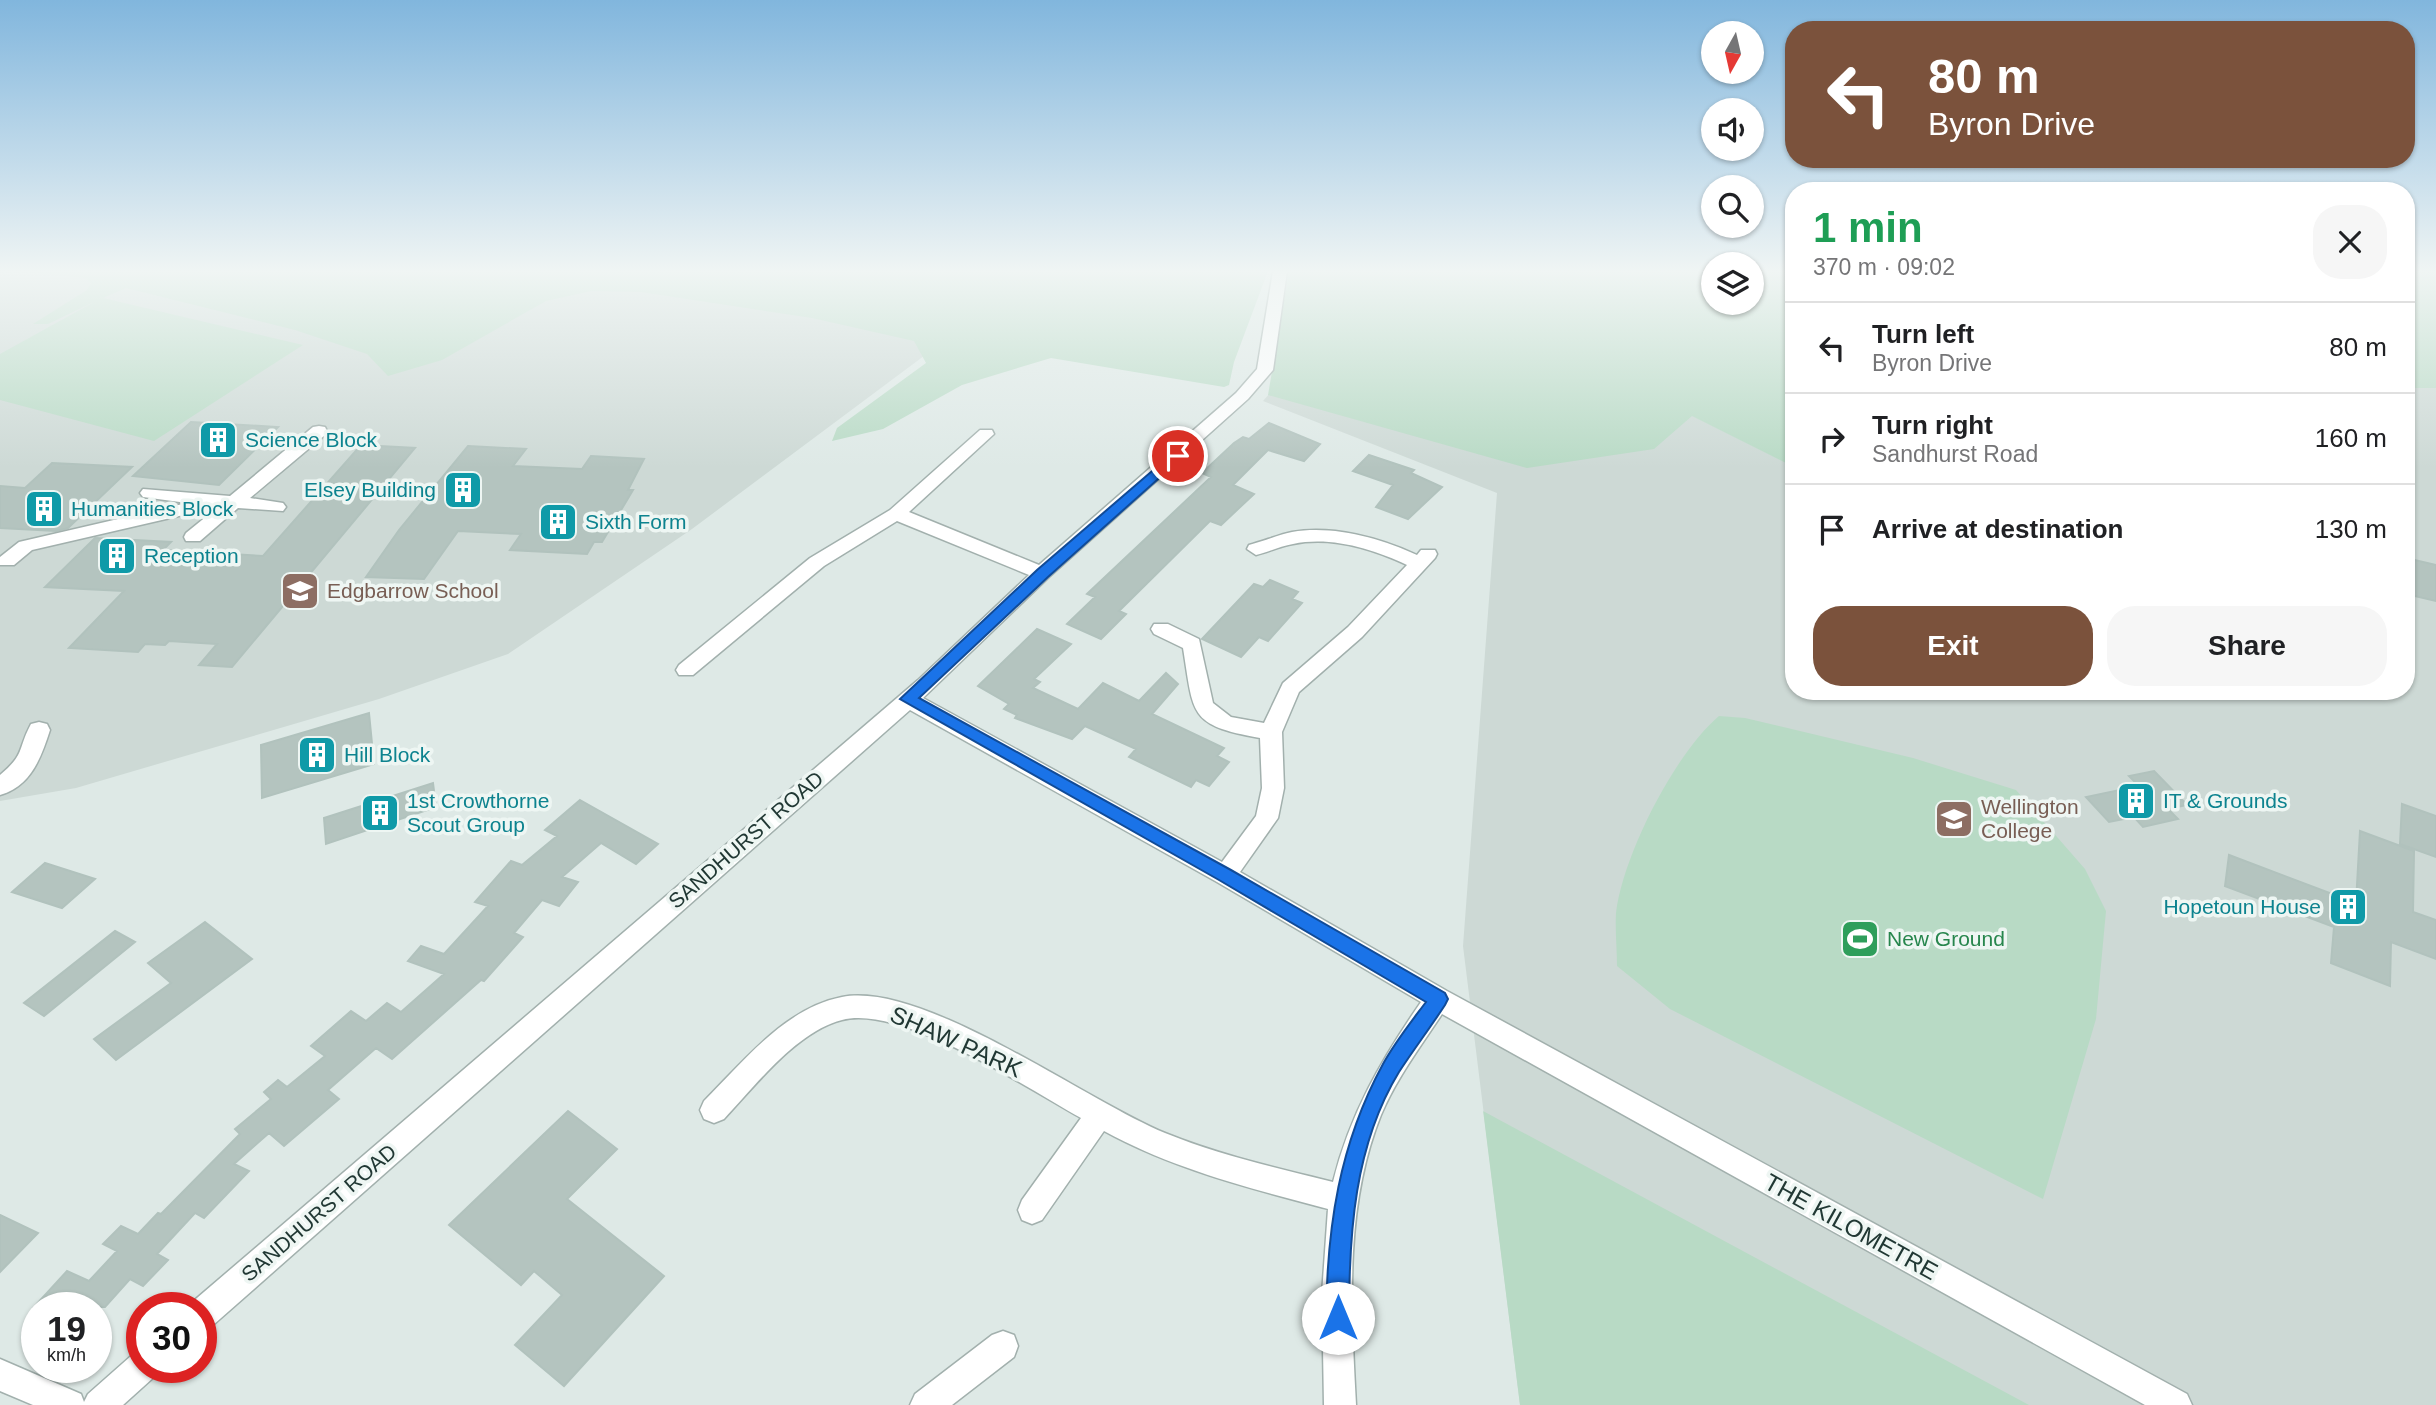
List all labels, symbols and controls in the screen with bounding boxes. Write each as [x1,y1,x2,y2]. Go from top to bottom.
north arrow [1701,21,1764,84]
map controls [1701,21,1764,315]
icon: left [1813,49,1904,140]
text: 80 m [1928,49,2040,103]
button: sound [1701,98,1764,161]
text: Byron Drive [1928,106,2095,142]
button: search [1701,175,1764,238]
text: 1 min [1813,204,1923,251]
button: close [2313,205,2387,279]
button: layers [1701,252,1764,315]
text: 370 m · 09:02 [1813,254,1955,280]
text: Turn left [1872,319,1974,349]
icon: left [1813,329,1851,367]
text: 80 m [2329,332,2387,362]
text: Byron Drive [1872,350,1992,376]
text: Turn right [1872,410,1993,440]
building icon: Science Block [197,419,239,461]
icon: right [1813,420,1851,458]
text: 160 m [2315,423,2387,453]
pin [1148,426,1208,486]
place label: Science Block [245,428,377,451]
icon: arrive [1159,437,1197,475]
text: Sandhurst Road [1872,441,2038,467]
building icon: Elsey Building [442,469,484,511]
place label: Elsey Building [304,478,436,501]
building icon: Humanities Block [23,488,65,530]
place label: Humanities Block [71,497,234,520]
building icon: Sixth Form [537,501,579,543]
place label: Sixth Form [585,510,687,533]
icon: arrive [1813,511,1851,549]
text: Arrive at destination [1872,514,2123,544]
text: 130 m [2315,514,2387,544]
building icon: Reception [96,535,138,577]
place label: Reception [144,544,239,567]
school or university icon: Edgbarrow School [279,570,321,612]
place label: Edgbarrow School [327,579,499,602]
button: Exit [1813,606,2093,686]
button: Share [2107,606,2387,686]
building icon: Hill Block [296,734,338,776]
place label: Hill Block [344,743,431,766]
street label: SANDHURST ROAD [664,766,827,913]
building icon: IT & Grounds [2115,780,2157,822]
place label: 1st Crowthorne Scout Group [407,789,549,836]
place label: IT & Grounds [2163,789,2288,812]
building icon: 1st Crowthorne Scout Group [359,792,401,834]
place label: Wellington College [1981,795,2079,842]
school or university icon: Wellington College [1933,798,1975,840]
building icon: Hopetoun House [2327,886,2369,928]
place label: Hopetoun House [2163,895,2321,918]
sports icon: New Ground [1839,918,1881,960]
place label: New Ground [1887,927,2005,950]
street label: SHAW PARK [886,1000,1026,1083]
street label: SANDHURST ROAD [237,1139,400,1286]
street label: THE KILOMETRE [1760,1168,1942,1285]
position arrow [1301,1281,1375,1355]
speed limit sign: 30 [126,1292,217,1383]
text: 19 [47,1309,86,1348]
text: km/h [47,1345,86,1365]

